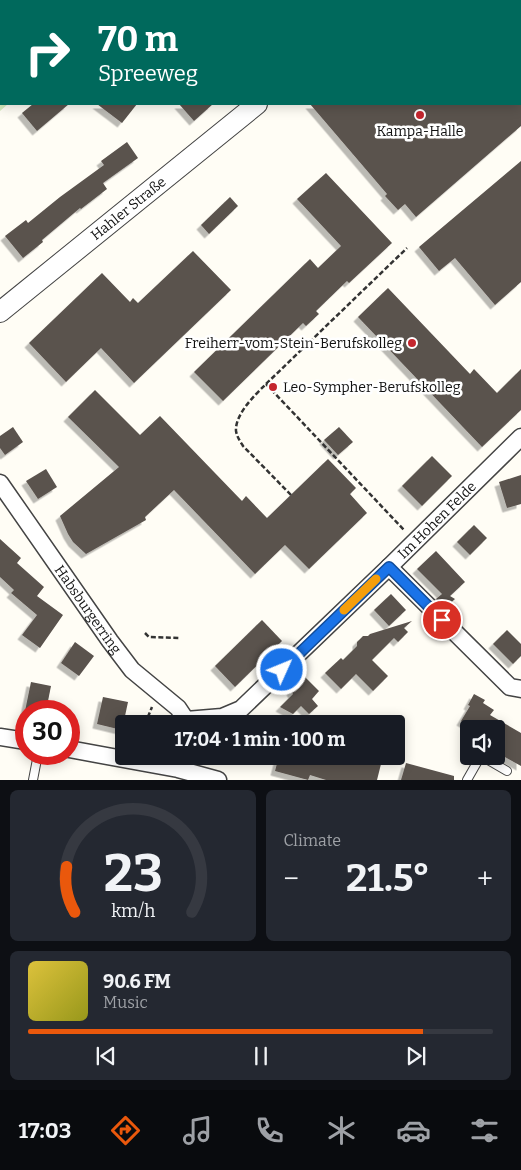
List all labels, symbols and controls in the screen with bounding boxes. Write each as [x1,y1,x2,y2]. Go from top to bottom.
text: 70 m [98,18,178,60]
icon: right [15,20,80,85]
text: Spreeweg [98,60,198,87]
marker: Kampa-Halle [414,109,426,121]
place label: Kampa-Halle [376,123,464,140]
street label: Hahler Straße [88,173,169,244]
place label: Freiherr-vom-Stein-Berufskolleg [185,335,402,352]
marker: Freiherr-vom-Stein-Berufskolleg [406,337,418,349]
place label: Leo-Sympher-Berufskolleg [283,379,461,396]
marker: Leo-Sympher-Berufskolleg [267,381,279,393]
street label: Im Hohen Felde [395,478,480,562]
street label: Habsburgerring [51,562,125,657]
pin [421,599,463,641]
icon: arrive [428,606,456,634]
position arrow [255,643,307,695]
speed limit sign: 30 [15,700,80,765]
map controls [460,720,505,765]
button: sound [460,720,505,765]
text: 17:04 · 1 min · 100 m [175,728,345,751]
text: Climate [284,831,341,850]
text: 23 [103,842,162,905]
text: 21.5° [346,855,430,901]
text: − [284,862,299,895]
text: + [477,862,493,895]
text: km/h [111,900,155,922]
text: 90.6 FM [103,970,171,993]
text: Music [103,993,148,1012]
icon: previous [92,1042,120,1070]
icon: pause [247,1042,275,1070]
icon: next [402,1042,430,1070]
icon: directions [108,1113,143,1148]
icon: music [180,1113,215,1148]
icon: phone [252,1113,287,1148]
icon: climate [324,1113,359,1148]
icon: car [396,1113,431,1148]
icon: filters [467,1113,502,1148]
text: 17:03 [18,1117,71,1144]

